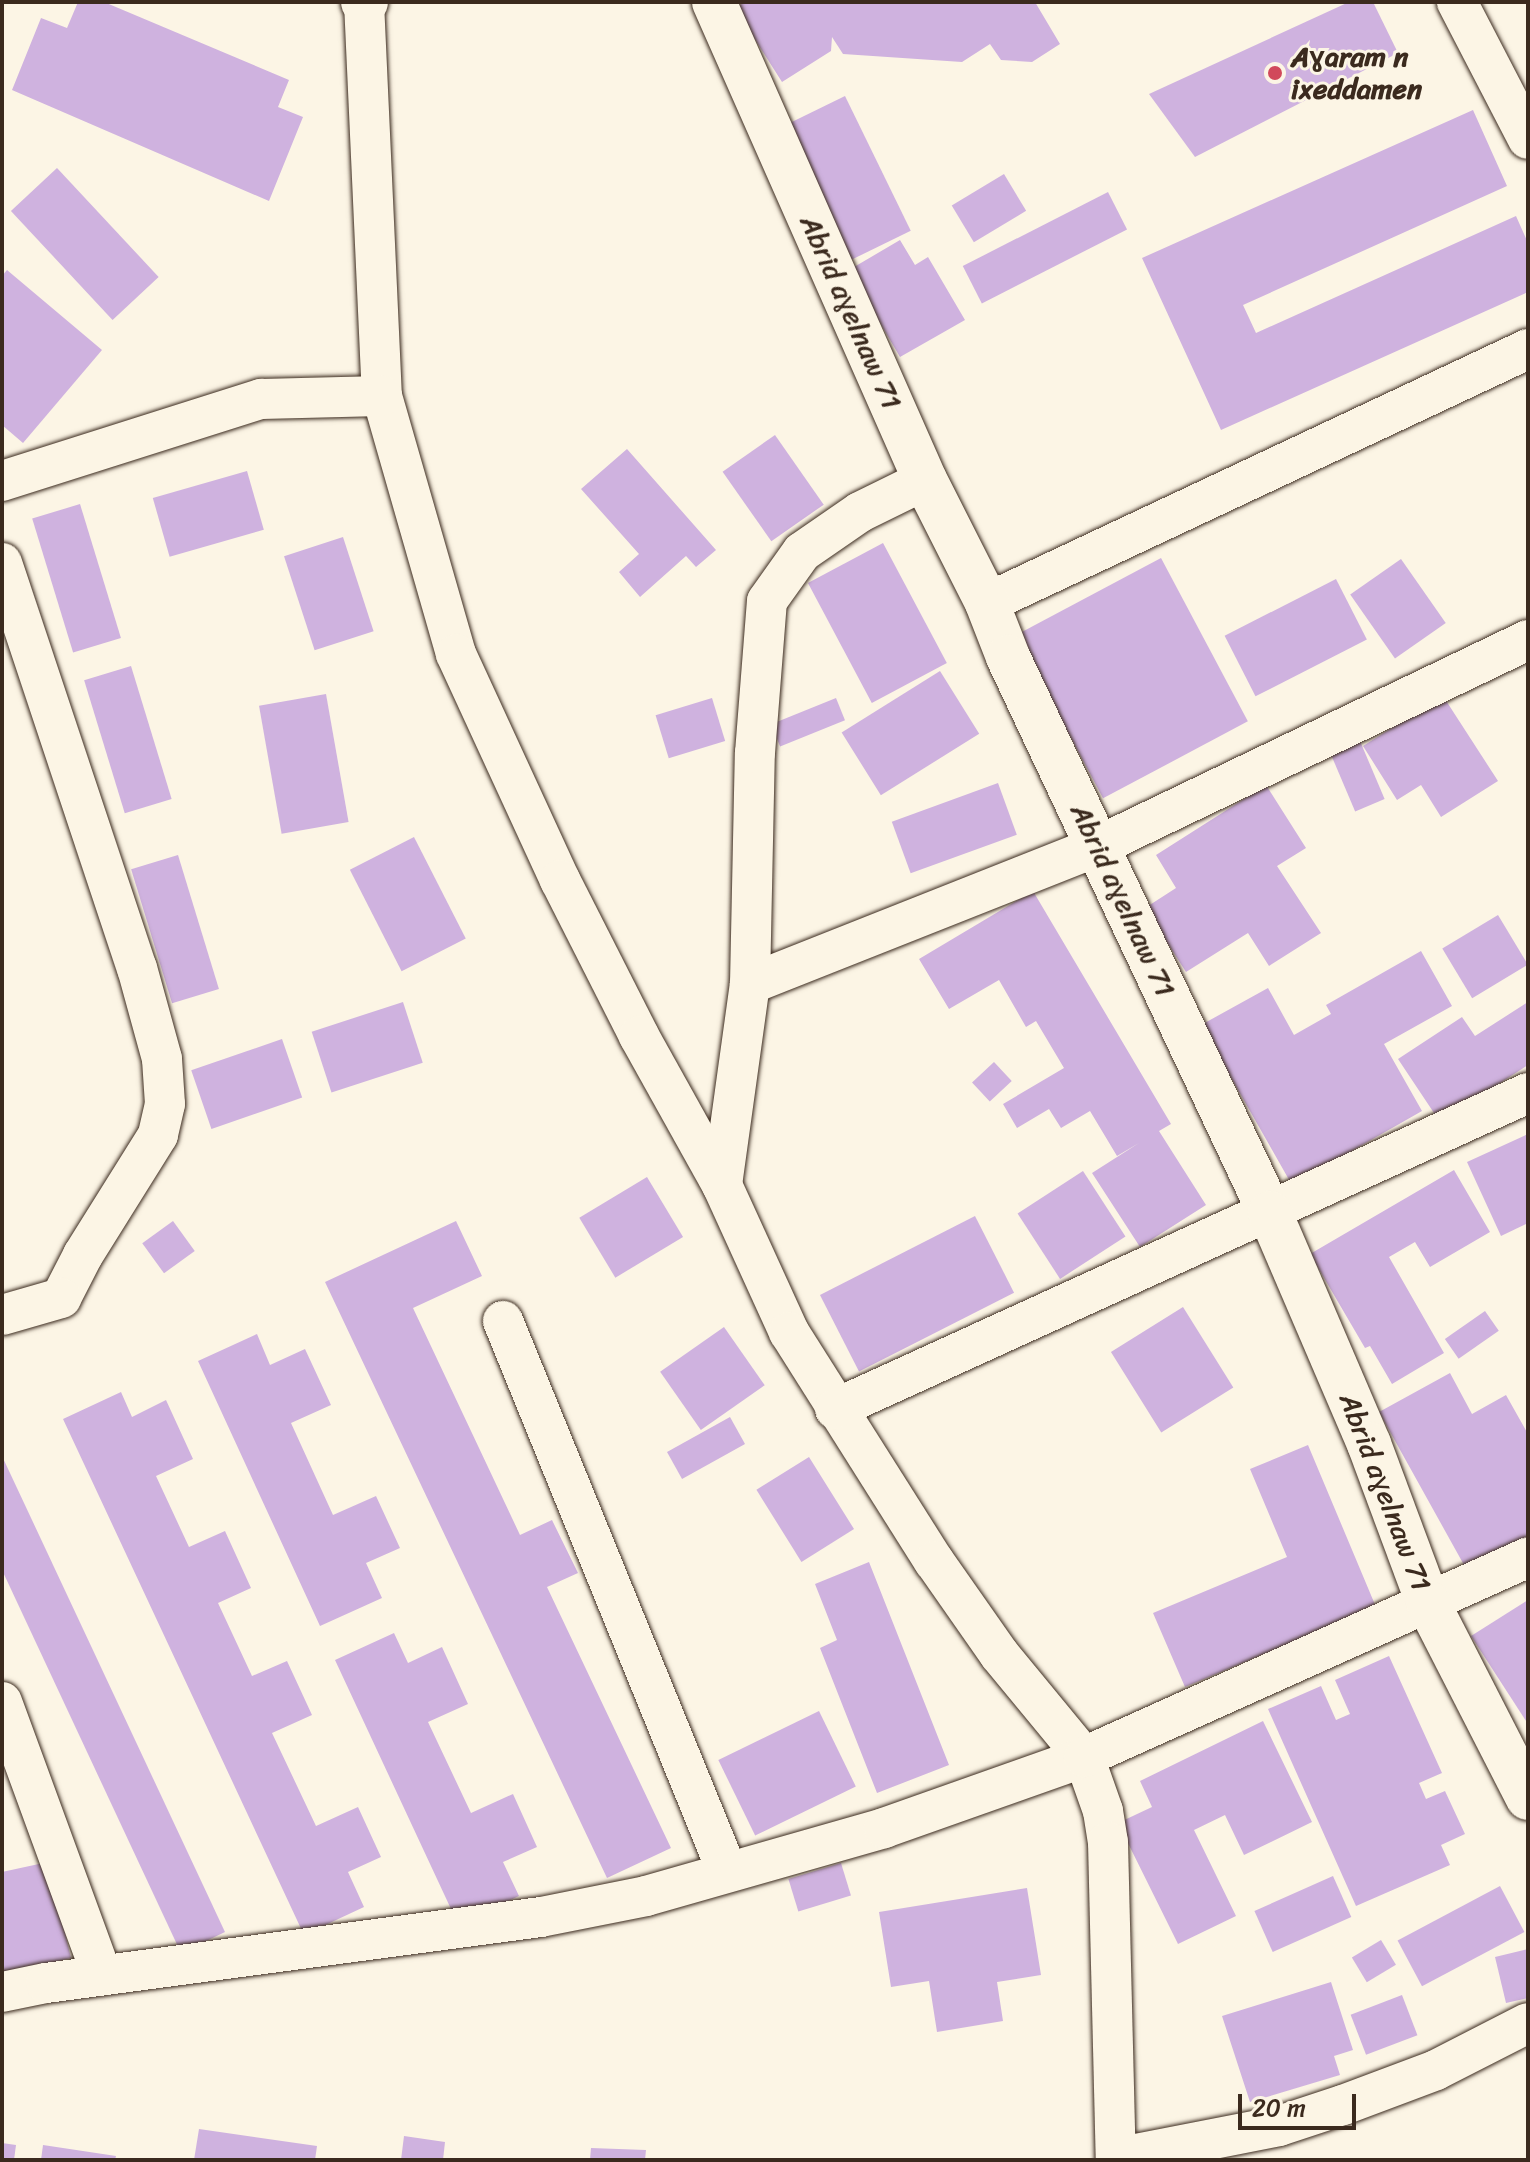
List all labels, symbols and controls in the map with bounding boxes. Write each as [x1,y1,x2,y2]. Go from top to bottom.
place label: Aɣaram n ixeddamen [1291,40,1422,106]
marker: Aɣaram n ixeddamen [1266,64,1284,82]
street label: Abrid aɣelnaw 71 [793,210,909,414]
street label: Abrid aɣelnaw 71 [1064,798,1182,1002]
street label: Abrid aɣelnaw 71 [1332,1388,1438,1596]
scale bar [1242,2078,1360,2128]
text: 20 m [1252,2087,1306,2129]

